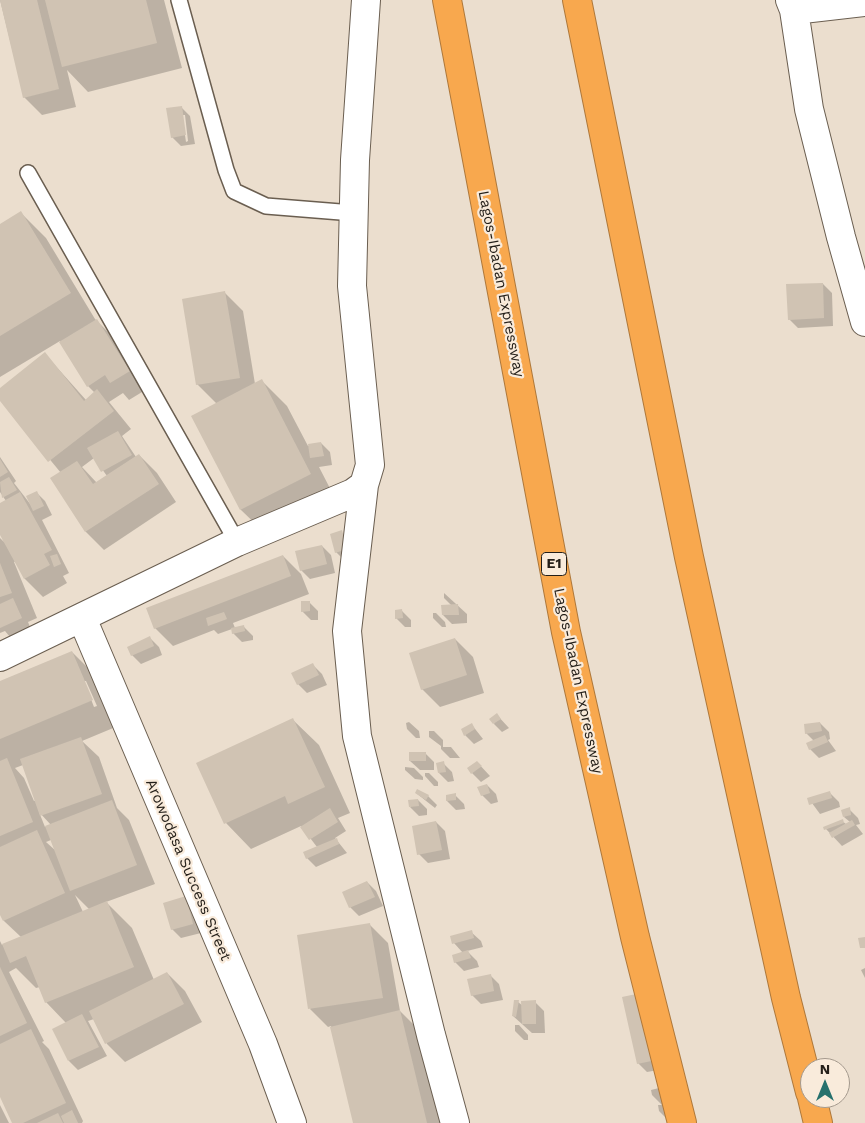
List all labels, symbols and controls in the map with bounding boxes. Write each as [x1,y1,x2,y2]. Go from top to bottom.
street label: Lagos-Ibadan Expressway [474,189,528,379]
road number: E1 [542,552,566,576]
street label: Lagos-Ibadan Expressway [549,586,607,776]
street label: Arowodasa Success Street [142,776,234,964]
north arrow [800,1058,850,1108]
text: N [820,1061,830,1077]

